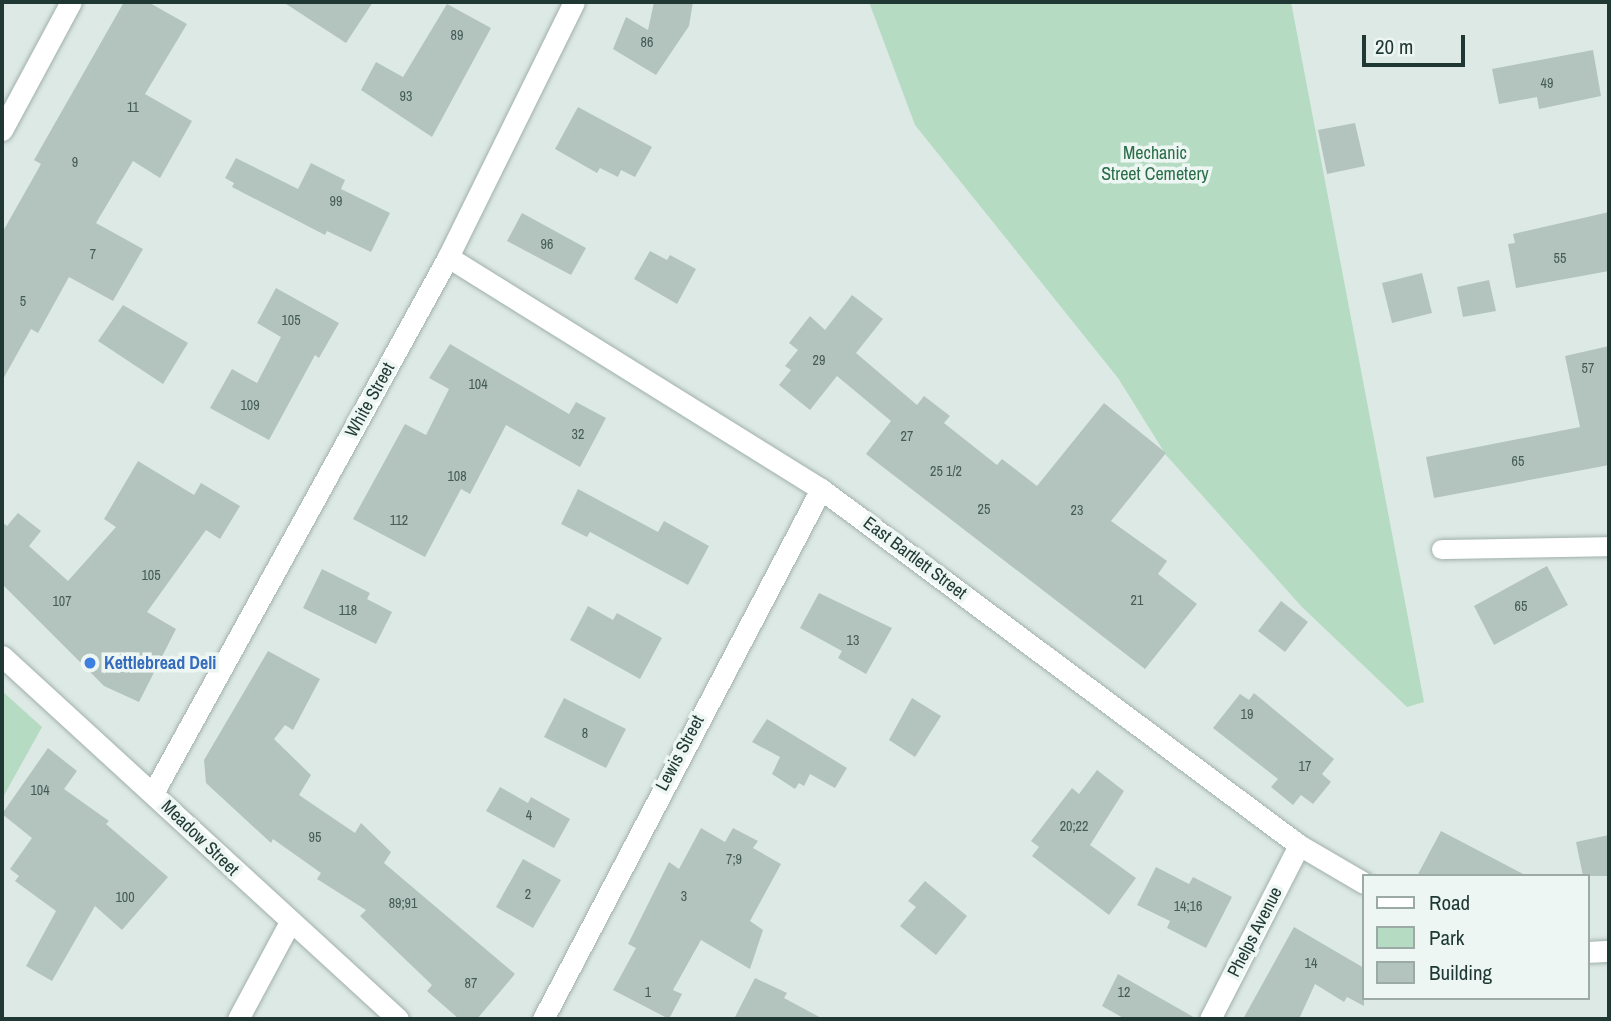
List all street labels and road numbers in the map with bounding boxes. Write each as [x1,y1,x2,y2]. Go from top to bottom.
street label: White Street [341,359,399,441]
street label: East Bartlett Street [859,512,971,604]
street label: Lewis Street [651,712,709,794]
street label: Meadow Street [157,796,243,880]
street label: Phelps Avenue [1223,883,1287,981]

